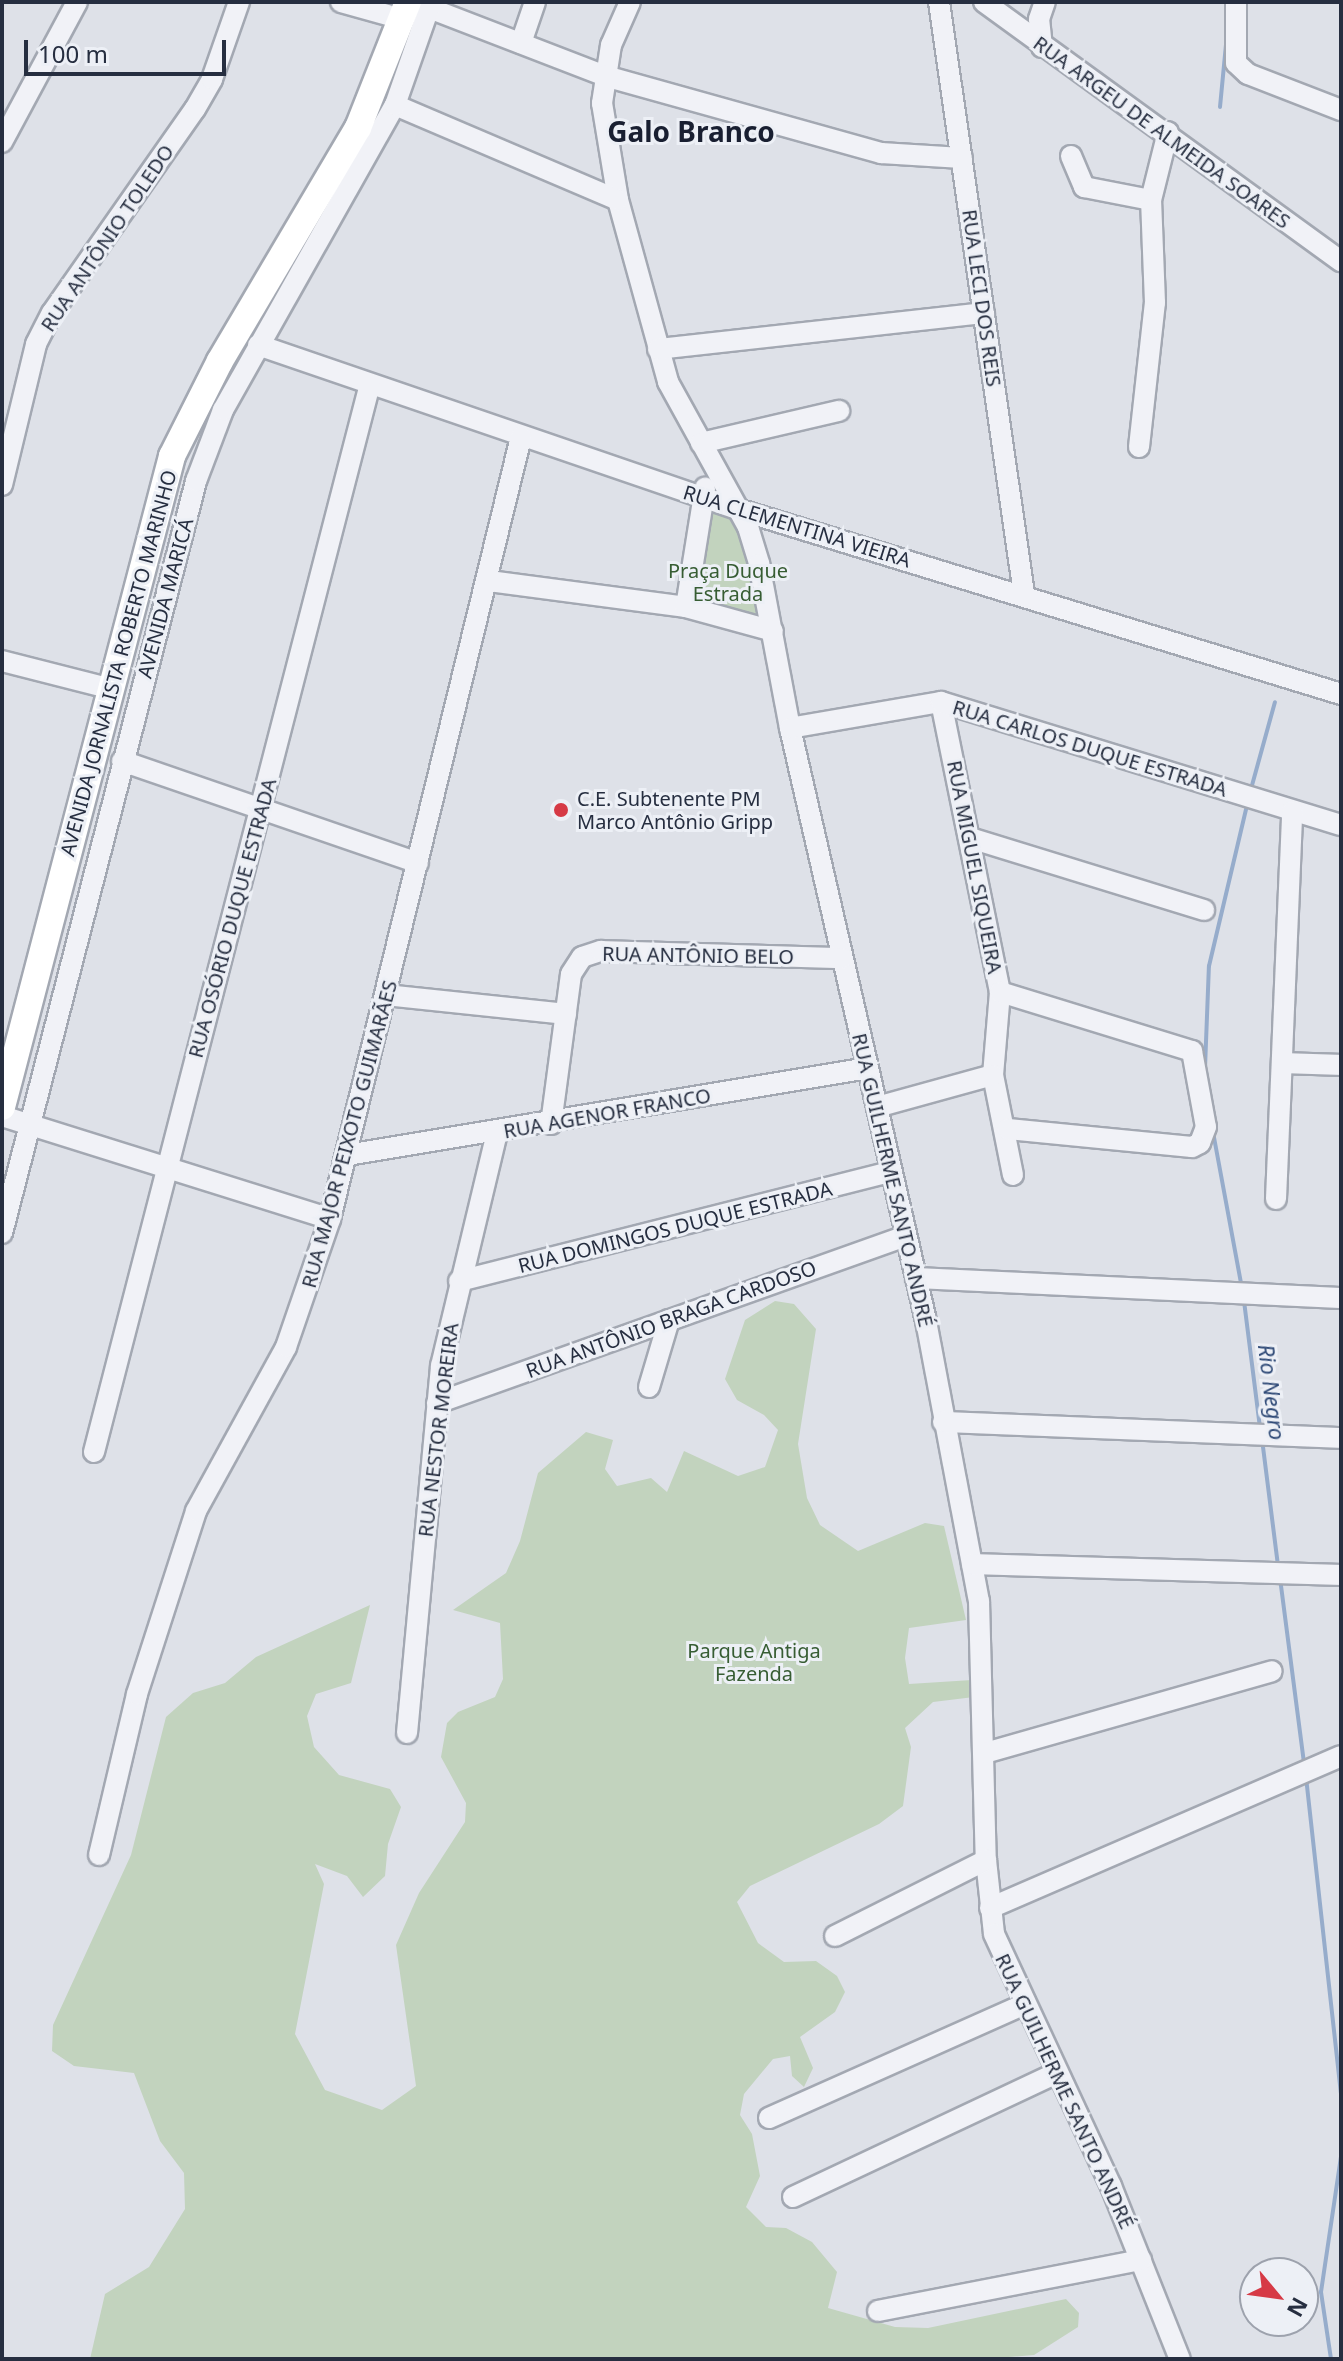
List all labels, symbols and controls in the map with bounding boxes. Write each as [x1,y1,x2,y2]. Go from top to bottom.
scale bar [28,24,230,74]
street label: RUA ARGEU DE ALMEIDA SOARES [1029,31,1295,233]
text: 100 m [38,37,108,70]
district label: Galo Branco [607,114,775,148]
street label: RUA ANTÔNIO TOLEDO [36,140,178,336]
street label: RUA LECI DOS REIS [958,208,1006,388]
street label: AVENIDA JORNALISTA ROBERTO MARINHO [55,467,181,859]
street label: RUA CLEMENTINA VIEIRA [680,480,914,572]
street label: AVENIDA MARICÁ [132,515,198,681]
park label: Praça Duque Estrada [668,559,788,606]
street label: RUA CARLOS DUQUE ESTRADA [950,695,1230,801]
street label: RUA MIGUEL SIQUEIRA [943,758,1007,976]
street label: RUA OSÓRIO DUQUE ESTRADA [183,776,281,1060]
place label: C.E. Subtenente PM Marco Antônio Gripp [577,786,773,833]
marker: C.E. Subtenente PM Marco Antônio Gripp [552,801,570,819]
street label: RUA ANTÔNIO BELO [602,941,794,969]
street label: RUA MAJOR PEIXOTO GUIMARÃES [296,978,402,1290]
street label: RUA GUILHERME SANTO ANDRÉ [847,1031,939,1329]
street label: RUA AGENOR FRANCO [502,1083,712,1143]
street label: RUA DOMINGOS DUQUE ESTRADA [516,1176,834,1278]
street label: RUA ANTÔNIO BRAGA CARDOSO [523,1255,819,1383]
street label: RUA NESTOR MOREIRA [413,1322,463,1538]
water label: Rio Negro [1253,1343,1291,1441]
park label: Parque Antiga Fazenda [687,1639,821,1686]
street label: RUA GUILHERME SANTO ANDRÉ [991,1950,1139,2232]
north arrow [1239,2257,1319,2337]
text: N [1281,2293,1316,2323]

